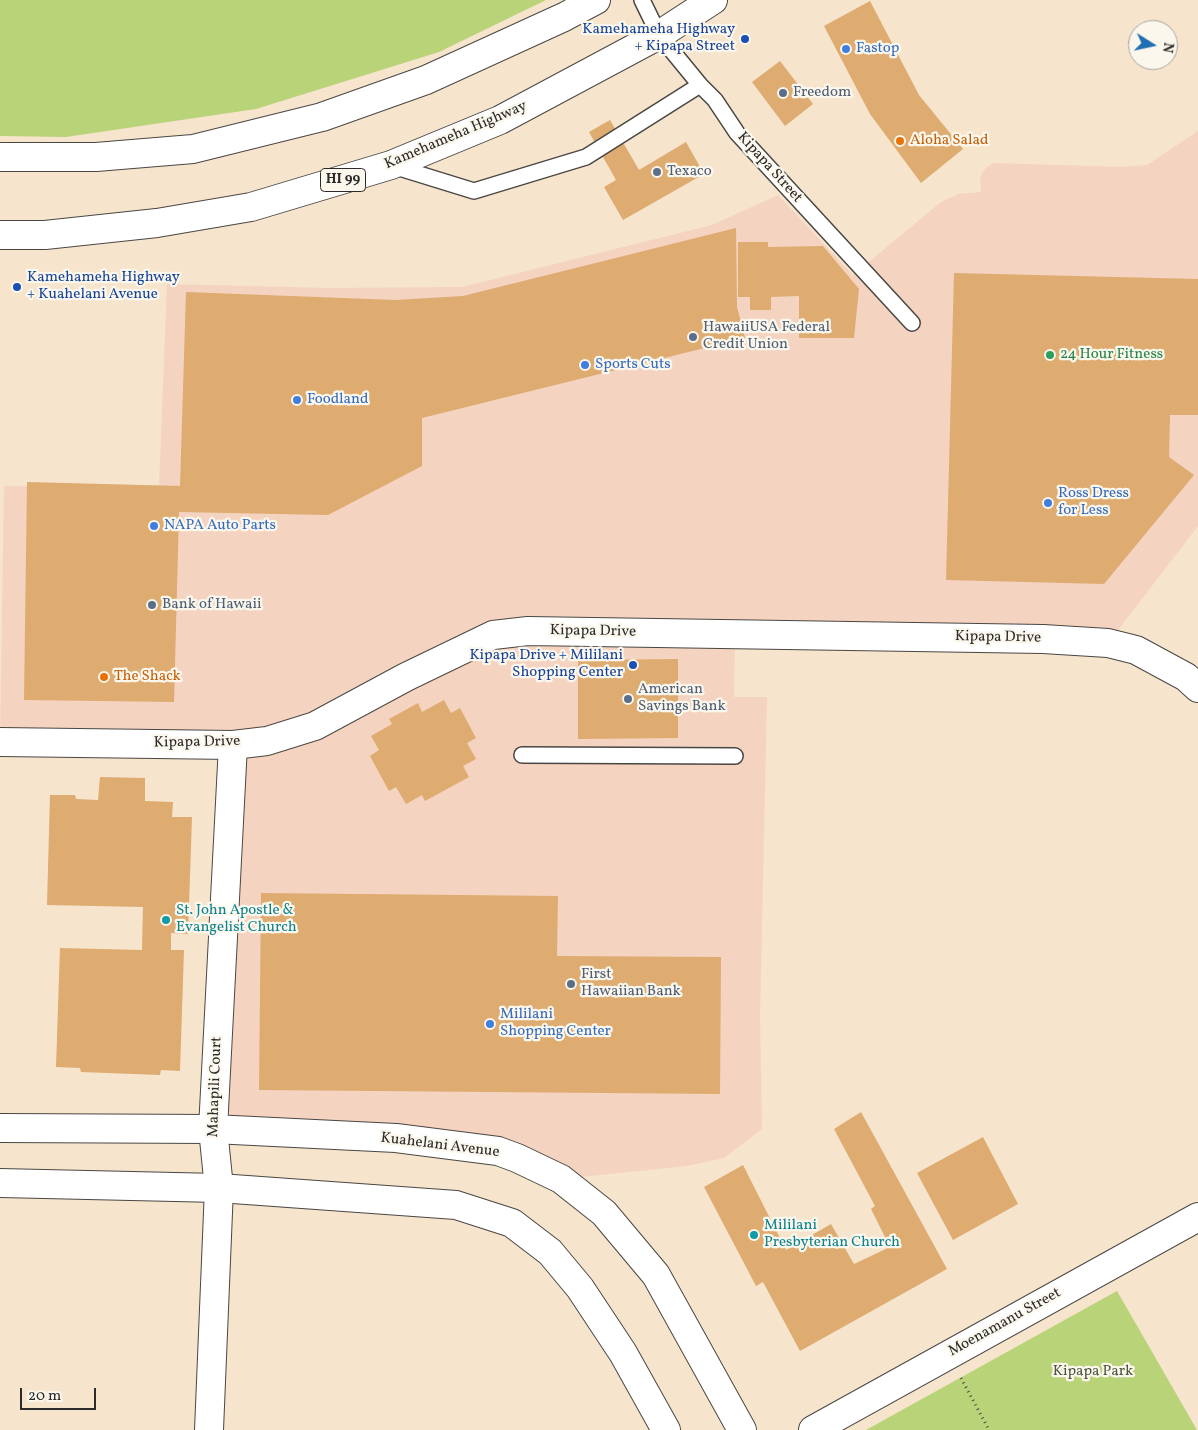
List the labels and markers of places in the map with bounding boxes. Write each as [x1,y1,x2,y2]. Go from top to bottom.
place label: Kamehameha Highway + Kipapa Street [582,21,735,56]
marker: Kamehameha Highway + Kipapa Street [739,33,751,45]
place label: Fastop [856,40,899,58]
marker: Fastop [840,43,852,55]
place label: Freedom [793,84,851,102]
marker: Freedom [777,87,789,99]
place label: Aloha Salad [910,132,988,150]
marker: Aloha Salad [894,135,906,147]
place label: Texaco [667,163,712,181]
marker: Texaco [651,166,663,178]
place label: Kamehameha Highway + Kuahelani Avenue [27,269,180,304]
marker: Kamehameha Highway + Kuahelani Avenue [11,281,23,293]
place label: HawaiiUSA Federal Credit Union [703,319,830,354]
marker: HawaiiUSA Federal Credit Union [687,331,699,343]
place label: 24 Hour Fitness [1060,346,1163,364]
marker: 24 Hour Fitness [1044,349,1056,361]
place label: Sports Cuts [595,356,671,374]
marker: Sports Cuts [579,359,591,371]
place label: Foodland [307,391,368,409]
marker: Foodland [291,394,303,406]
place label: Ross Dress for Less [1058,485,1129,520]
marker: Ross Dress for Less [1042,497,1054,509]
place label: NAPA Auto Parts [164,517,276,535]
marker: NAPA Auto Parts [148,520,160,532]
place label: Bank of Hawaii [162,596,261,614]
marker: Bank of Hawaii [146,599,158,611]
place label: Kipapa Drive + Mililani Shopping Center [469,647,623,682]
marker: Kipapa Drive + Mililani Shopping Center [627,659,639,671]
place label: The Shack [114,668,181,686]
marker: The Shack [98,671,110,683]
place label: American Savings Bank [638,681,726,716]
marker: American Savings Bank [622,693,634,705]
place label: St. John Apostle & Evangelist Church [176,902,297,937]
marker: St. John Apostle & Evangelist Church [160,914,172,926]
place label: First Hawaiian Bank [581,966,681,1001]
marker: First Hawaiian Bank [565,978,577,990]
place label: Mililani Shopping Center [500,1006,611,1041]
marker: Mililani Shopping Center [484,1018,496,1030]
place label: Mililani Presbyterian Church [764,1217,900,1252]
marker: Mililani Presbyterian Church [748,1229,760,1241]

